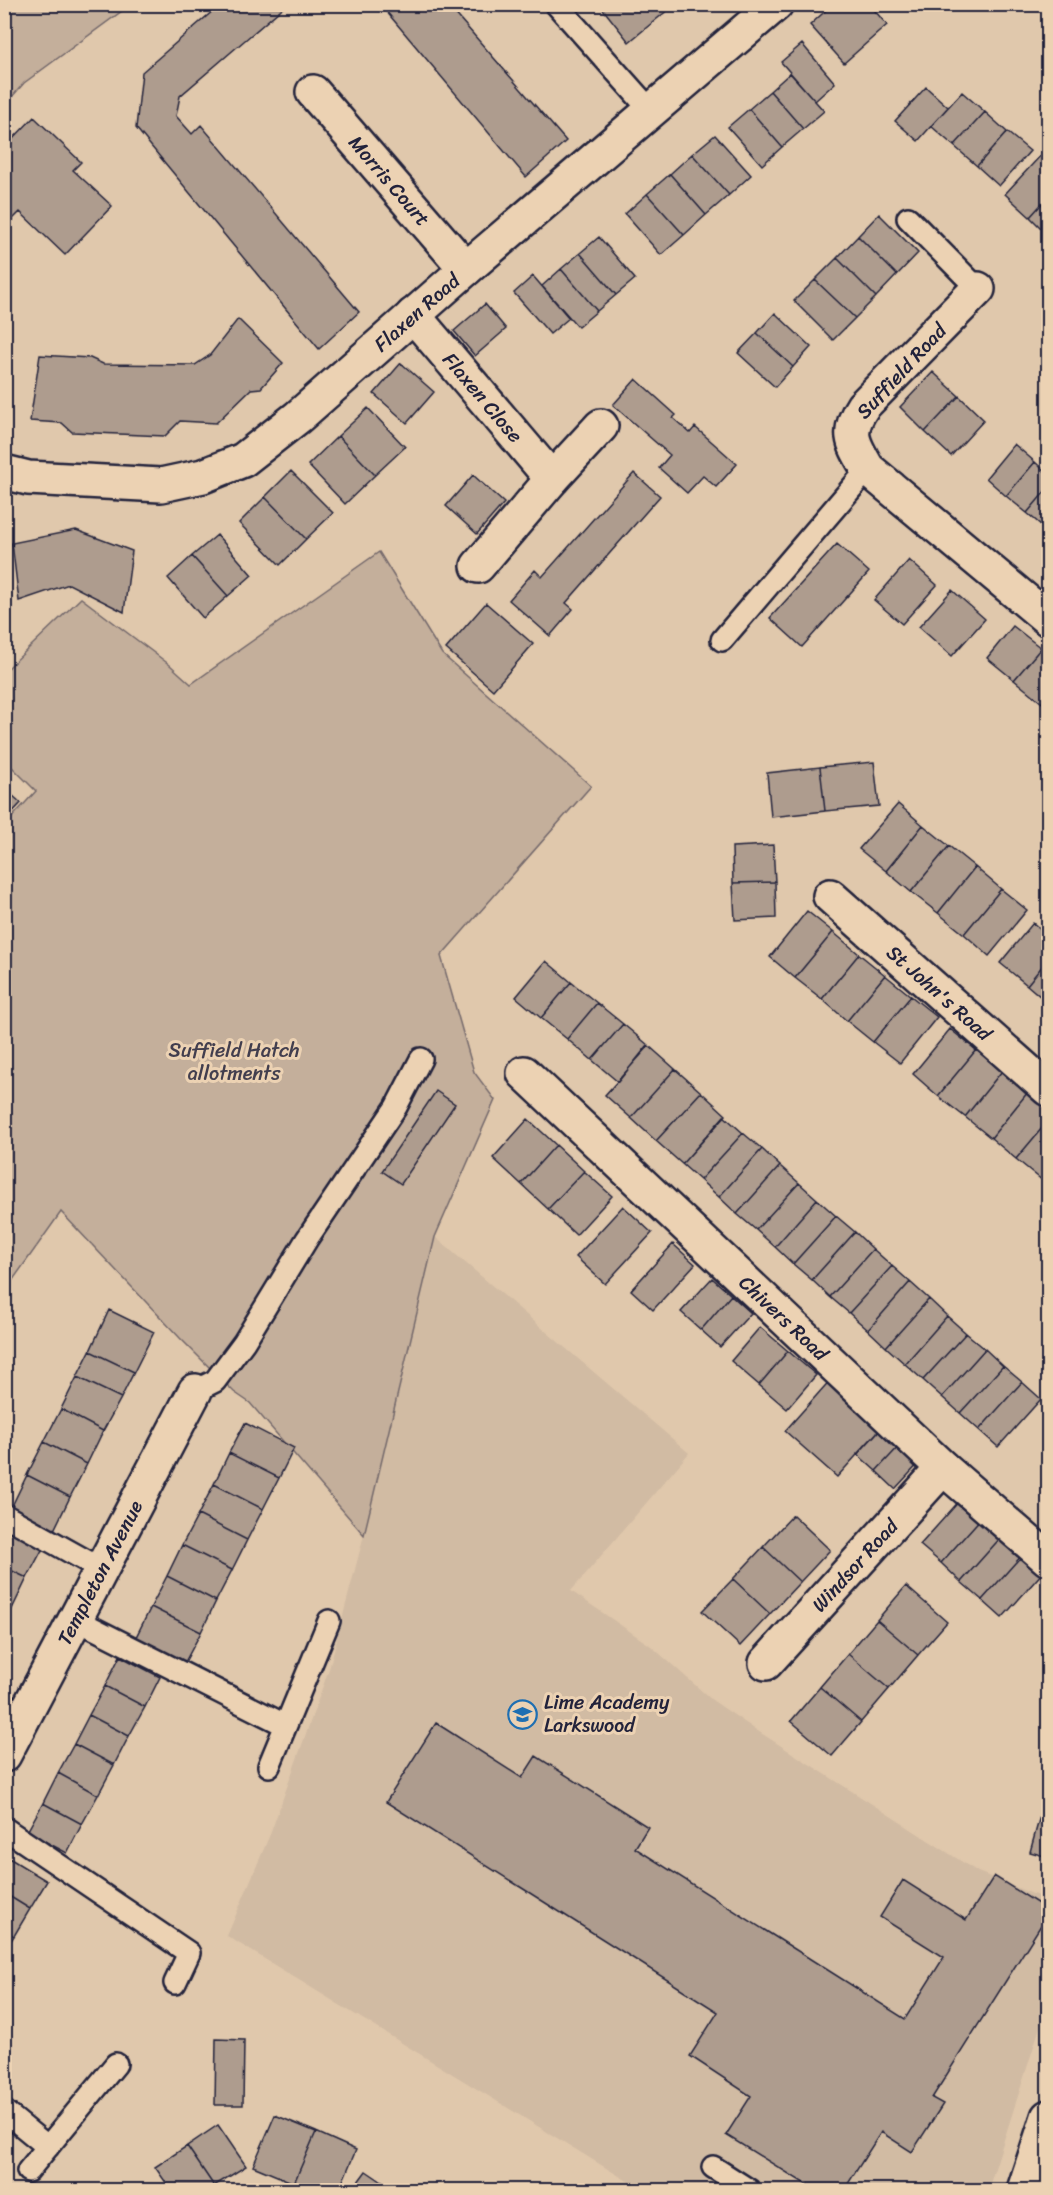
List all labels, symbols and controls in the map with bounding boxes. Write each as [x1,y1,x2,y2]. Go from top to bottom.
street label: Morris Court [339,127,439,235]
street label: Flaxen Road [366,264,469,361]
street label: Suffield Road [847,314,956,427]
street label: Flaxen Close [433,344,532,451]
street label: St John's Road [878,936,1001,1051]
park label: Suffield Hatch allotments [169,1033,299,1091]
street label: Chivers Road [730,1267,838,1371]
street label: Templeton Avenue [47,1494,153,1652]
street label: Windsor Road [803,1510,908,1621]
place label: Lime Academy Larkswood [544,1685,670,1743]
school or university icon: Lime Academy Larkswood [507,1698,539,1730]

